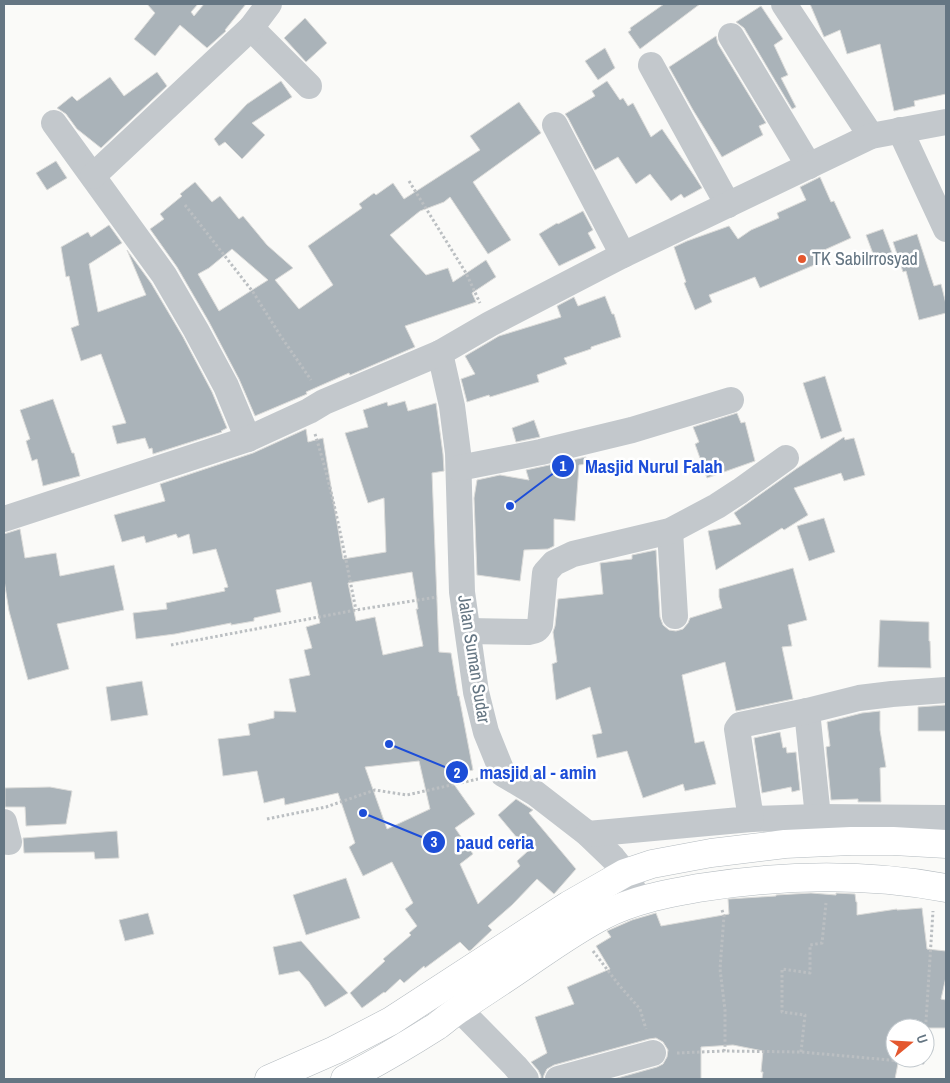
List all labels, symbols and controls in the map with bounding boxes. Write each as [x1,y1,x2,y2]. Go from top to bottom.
place label: TK Sabilrrosyad [812,246,918,271]
marker: TK Sabilrrosyad [796,253,808,265]
callout: Masjid Nurul Falah [551,449,733,483]
text: Masjid Nurul Falah [585,453,723,479]
text: 1 [560,455,567,476]
street label: Jalan Suman Sudar [452,593,497,725]
callout: masjid al - amin [445,755,607,789]
text: masjid al - amin [480,759,596,785]
text: 2 [454,762,461,783]
callout: paud ceria [421,825,544,859]
text: paud ceria [456,829,534,855]
text: 3 [431,831,438,852]
north arrow [885,1018,935,1068]
text: U [913,1032,932,1046]

